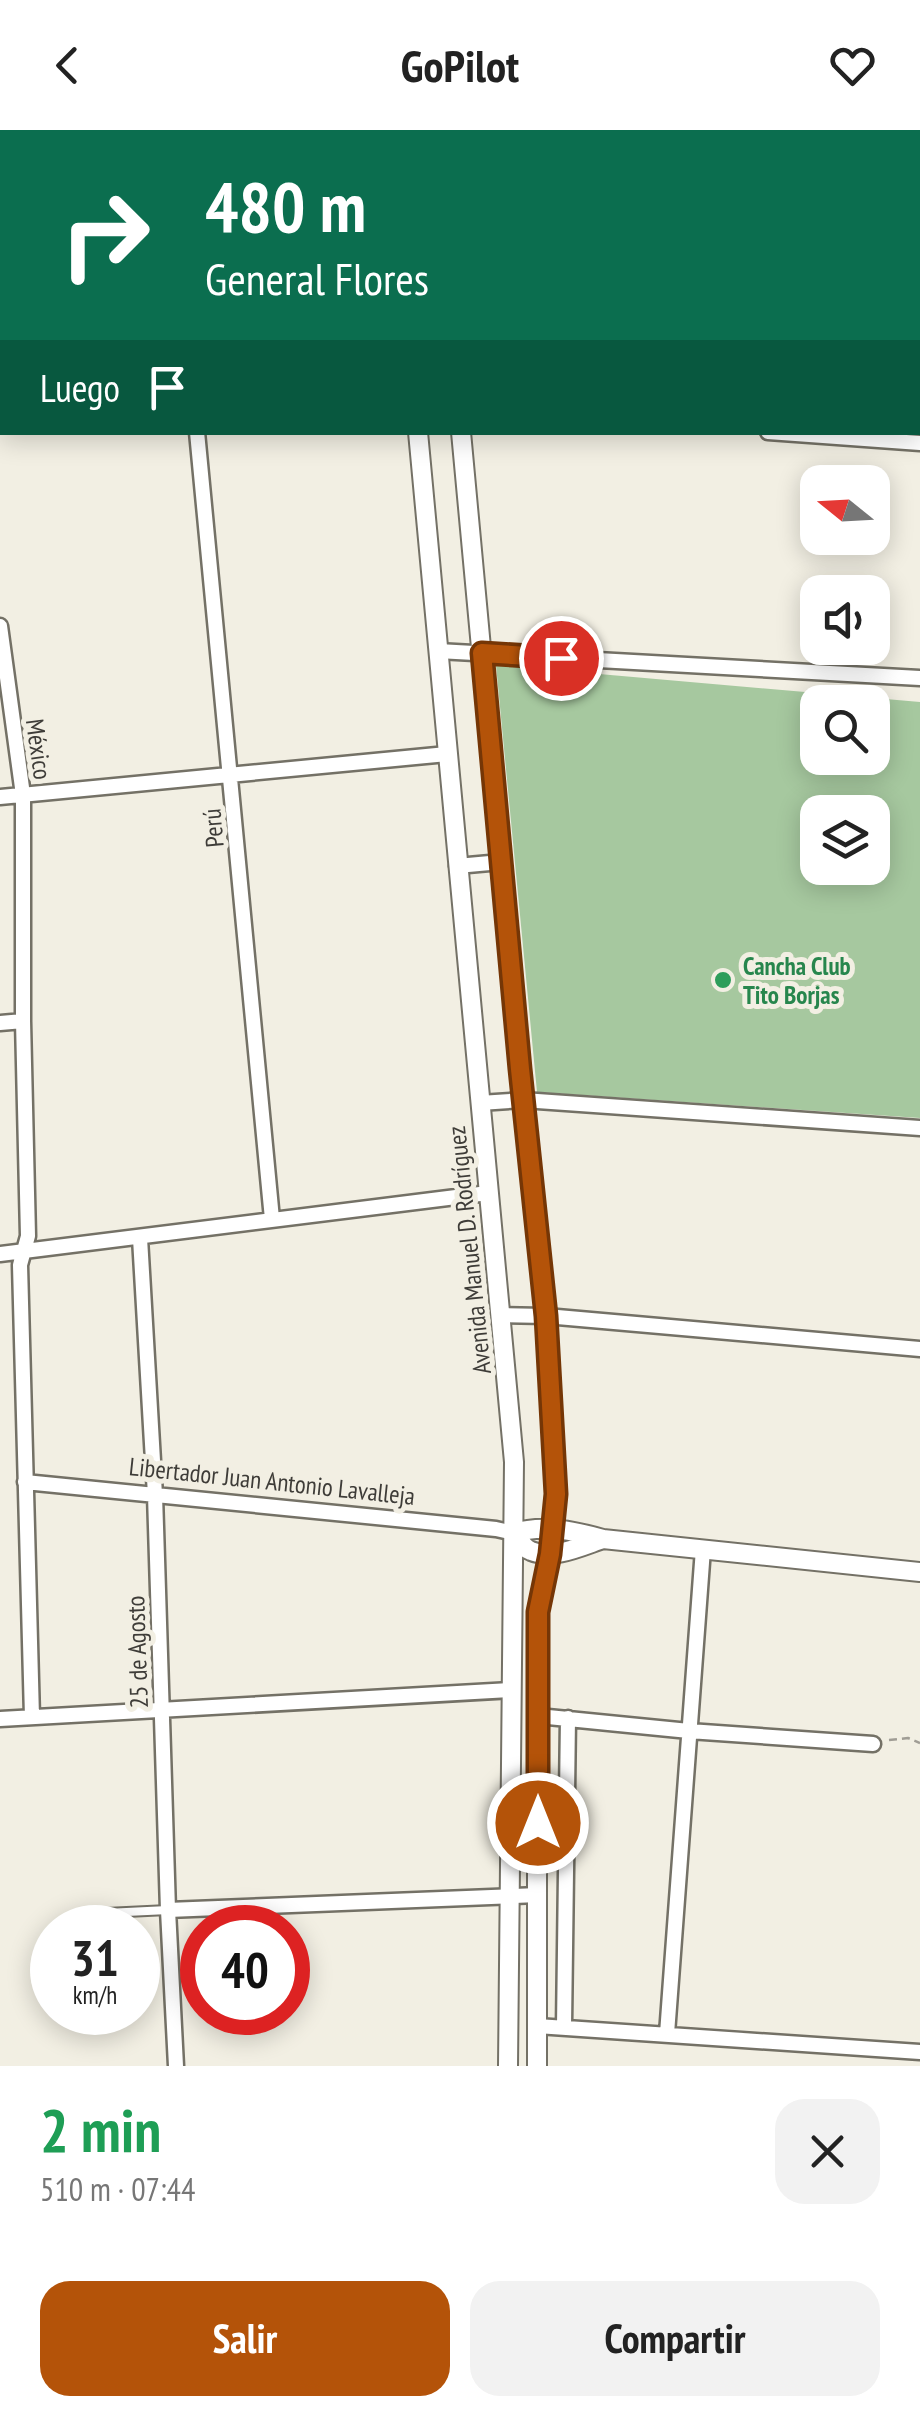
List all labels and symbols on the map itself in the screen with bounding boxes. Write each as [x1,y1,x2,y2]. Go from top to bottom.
north arrow [800,465,890,555]
pin [519,616,604,701]
street label: México [19,717,59,781]
street label: Perú [195,807,231,849]
place label: Cancha Club Tito Borjas [743,950,851,1011]
marker: Cancha Club Tito Borjas [712,969,734,991]
street label: Avenida Manuel D. Rodríguez [440,1124,498,1376]
street label: Libertador Juan Antonio Lavalleja [127,1450,417,1512]
street label: 25 de Agosto [119,1595,155,1709]
position arrow [486,1771,590,1875]
speed limit sign: 40 [180,1905,310,2035]

